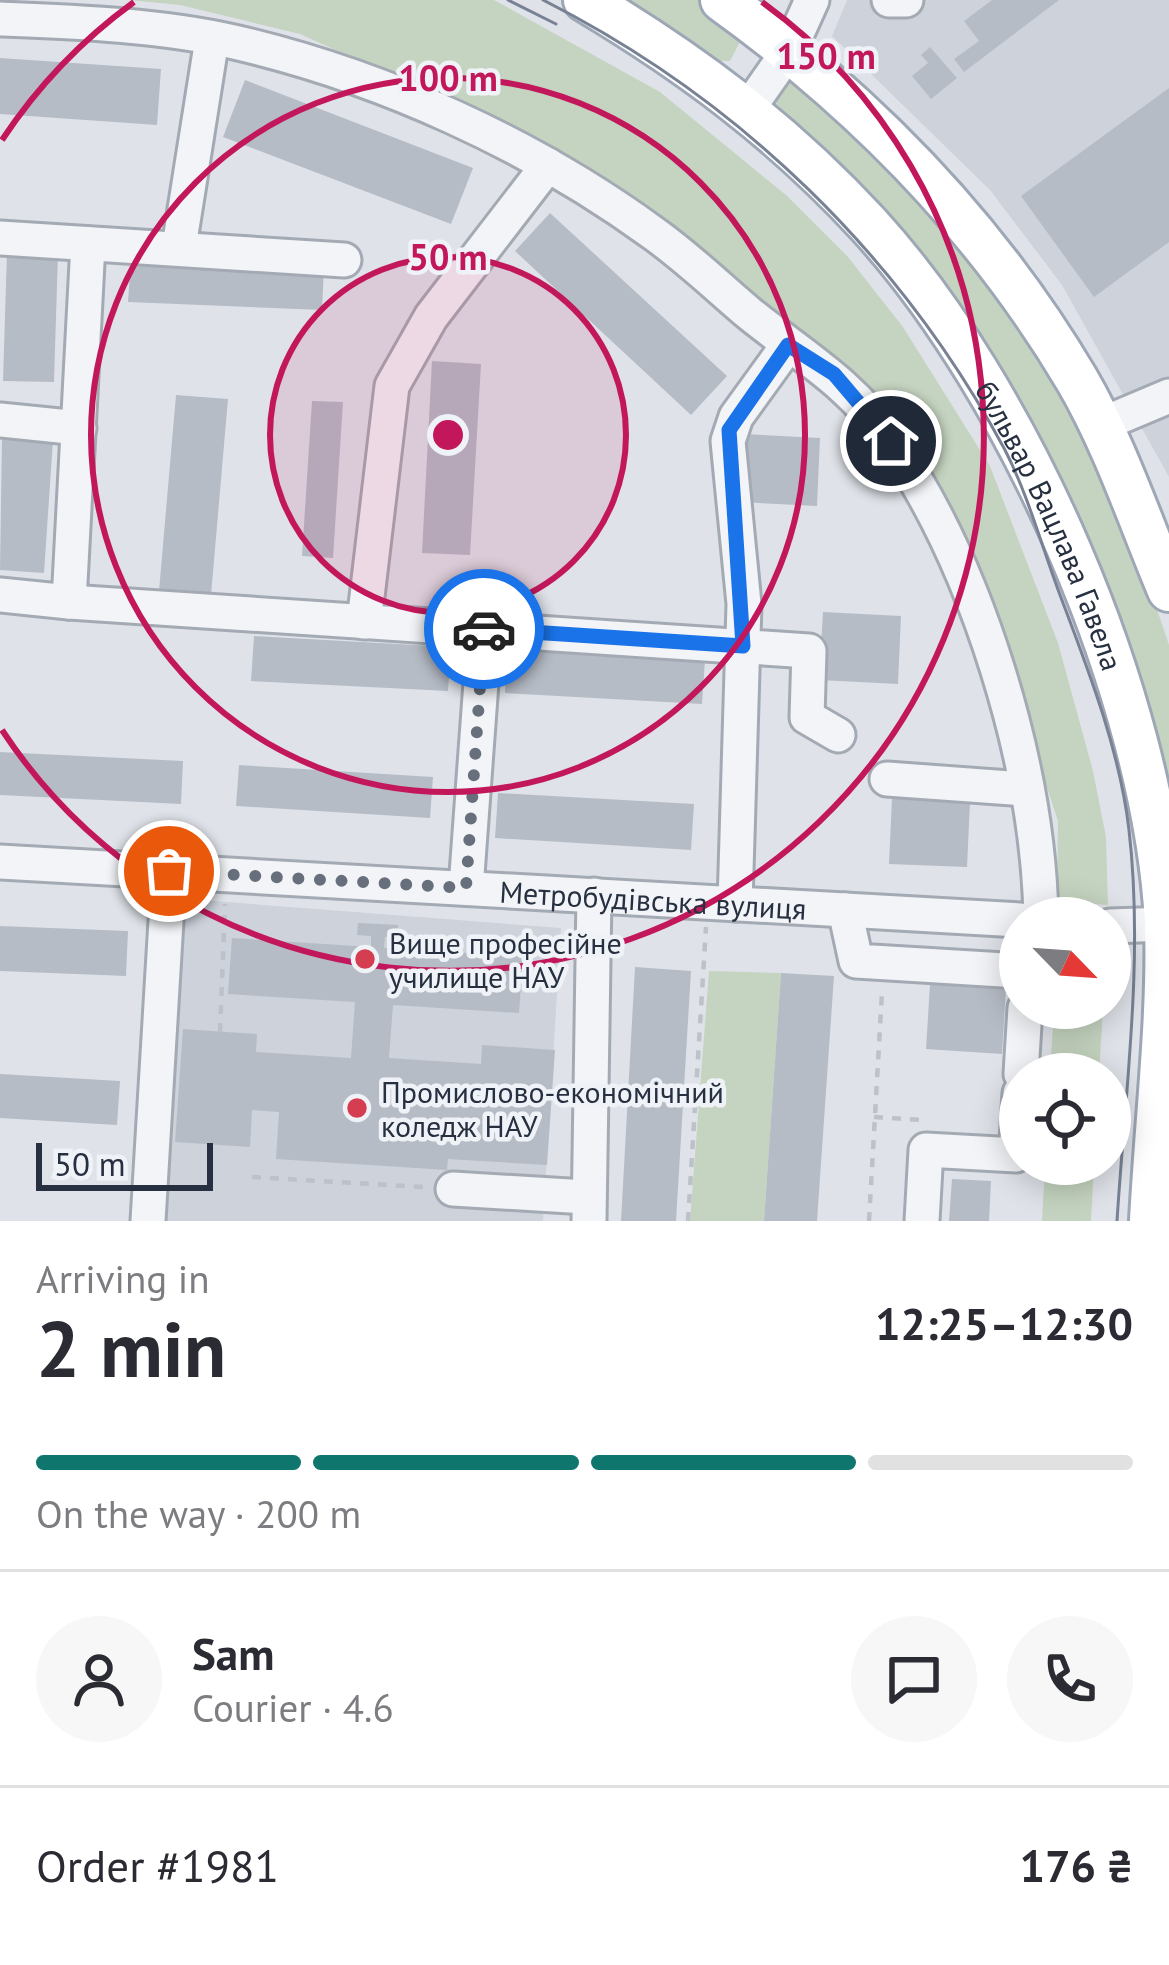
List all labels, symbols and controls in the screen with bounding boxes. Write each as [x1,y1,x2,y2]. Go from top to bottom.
text: 150 m [776,32,876,79]
text: 100 m [398,54,498,101]
text: 50 m [409,233,487,280]
street label: бульвар Вацлава Гавела [967,373,1133,675]
pin [840,390,942,492]
icon: home [858,408,924,474]
centre of rings [427,414,469,456]
courier [424,569,544,689]
icon: car [451,596,517,662]
pin [118,820,220,922]
icon: bag [136,838,202,904]
street label: Метробудівська вулиця [498,871,807,927]
north arrow [999,897,1131,1029]
map controls [999,897,1131,1185]
place label: Вище професійне училище НАУ [389,923,622,996]
marker: Вище професійне училище НАУ [352,946,378,972]
button: locate [999,1053,1131,1185]
place label: Промислово-економічний коледж НАУ [381,1072,724,1145]
marker: Промислово-економічний коледж НАУ [344,1095,370,1121]
scale bar [36,1137,213,1190]
text: 50 m [54,1142,126,1185]
text: Arriving in [36,1253,210,1304]
text: 12:25–12:30 [875,1294,1133,1352]
text: 2 min [36,1298,226,1399]
text: On the way · 200 m [36,1488,361,1539]
button: person [36,1616,162,1742]
button: chat [851,1616,977,1742]
button: phone [1007,1616,1133,1742]
text: Sam [192,1624,274,1682]
text: Courier · 4.6 [192,1682,394,1733]
text: Order #1981 [36,1836,279,1894]
text: 176 ₴ [1020,1836,1133,1894]

